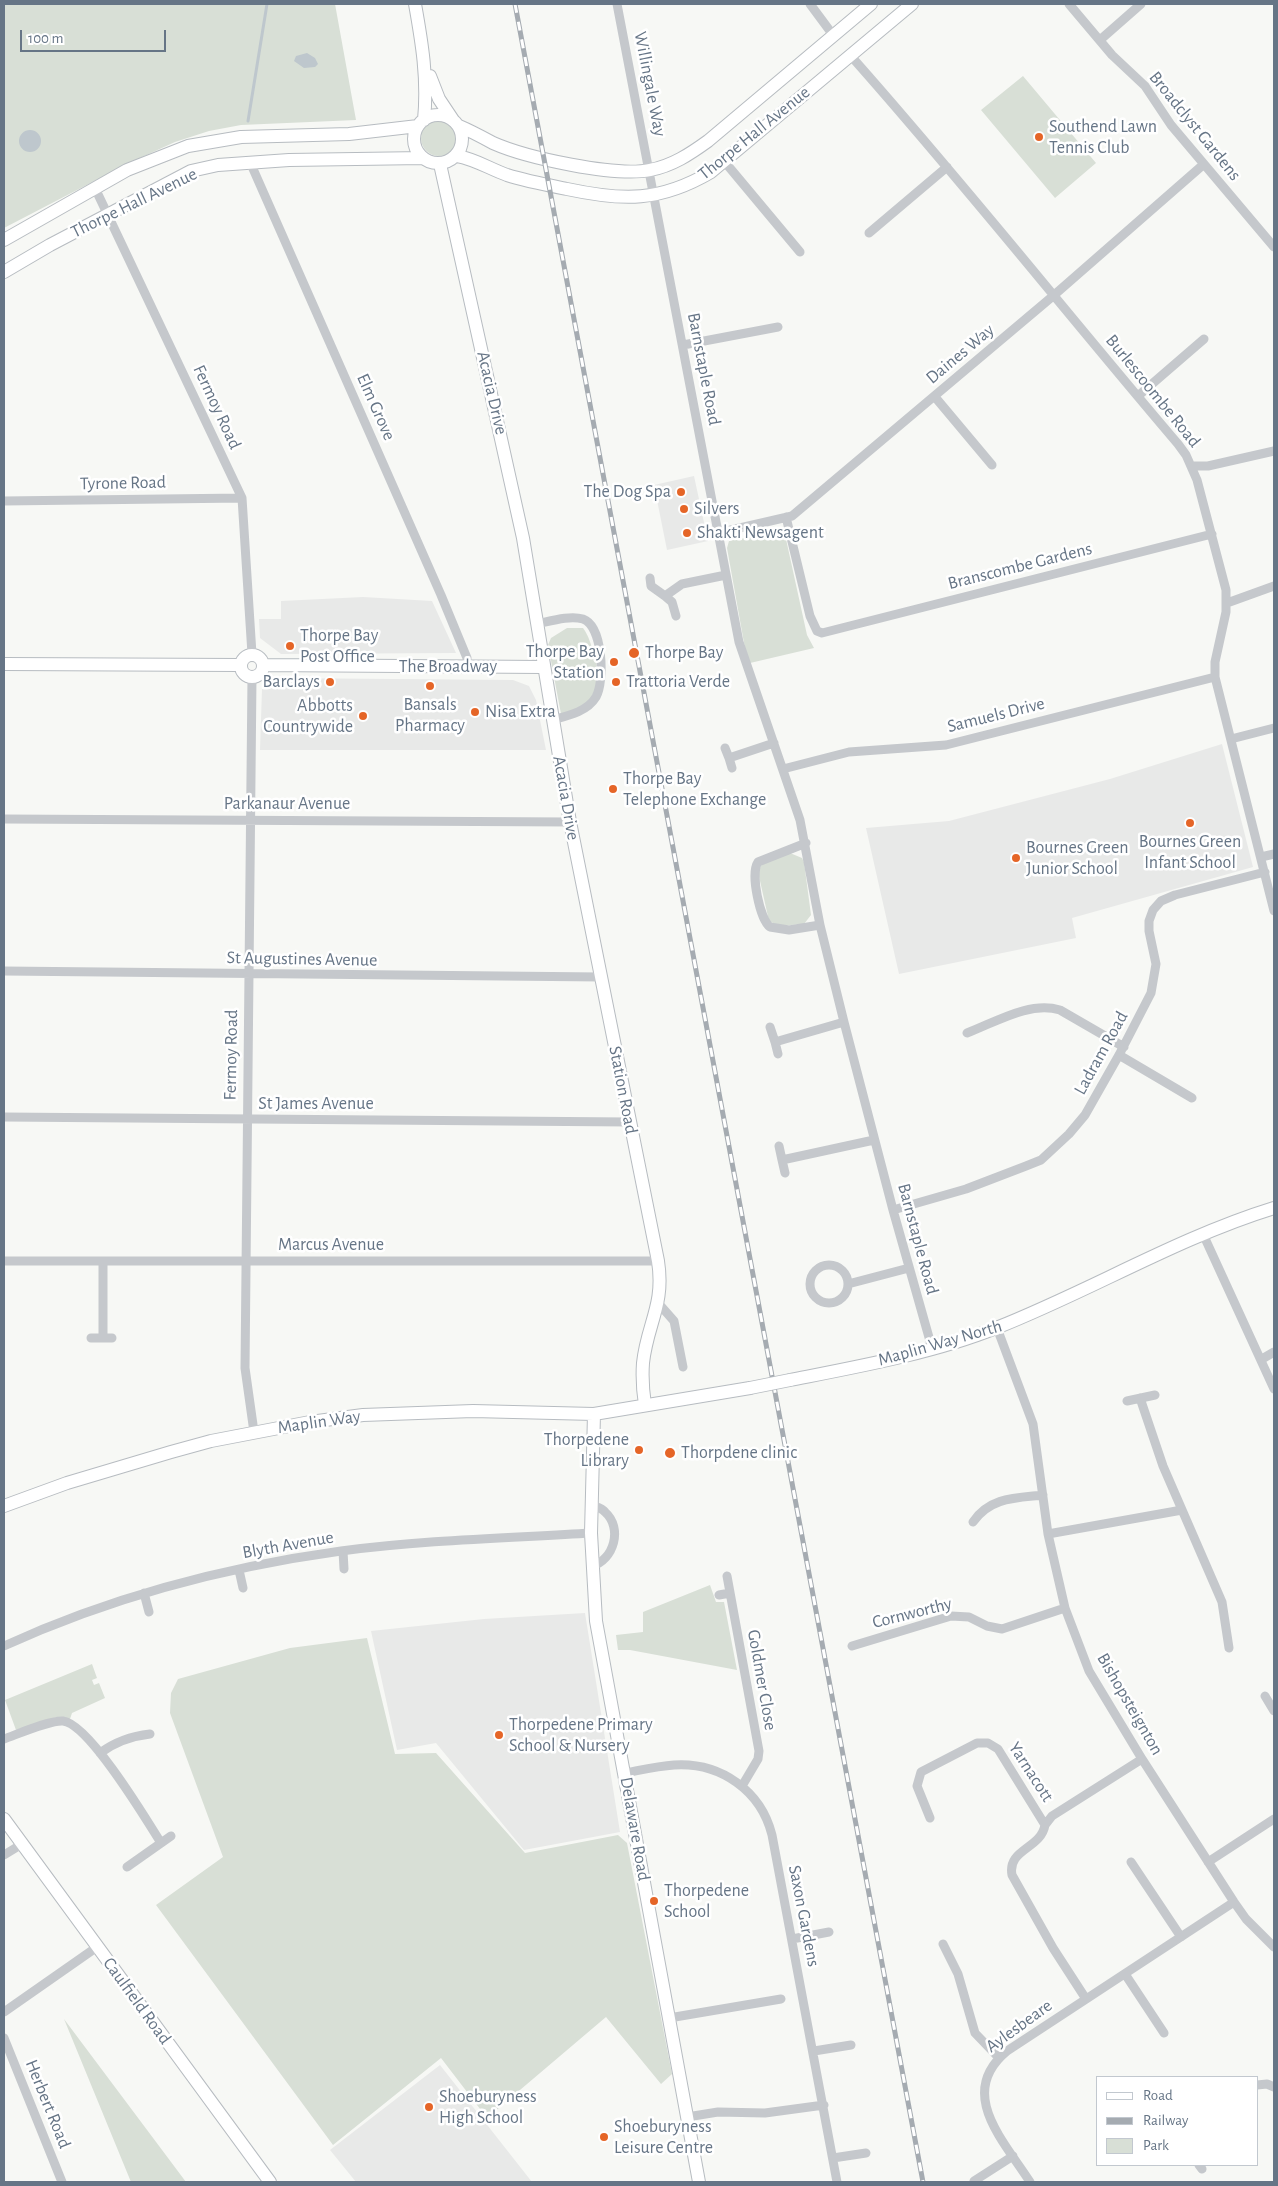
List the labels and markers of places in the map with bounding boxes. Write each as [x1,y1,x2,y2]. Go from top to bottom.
place label: Southend Lawn Tennis Club [1049,116,1157,158]
marker: Southend Lawn Tennis Club [1033,131,1045,143]
place label: The Dog Spa [584,481,671,503]
marker: The Dog Spa [675,486,687,498]
place label: Silvers [694,498,739,520]
marker: Silvers [678,503,690,515]
place label: Shakti Newsagent [697,522,824,544]
marker: Shakti Newsagent [681,527,693,539]
place label: Thorpe Bay Post Office [300,625,378,668]
marker: Thorpe Bay Post Office [284,640,296,652]
place label: Thorpe Bay Station [526,641,604,684]
place label: Thorpe Bay [645,642,723,664]
marker: Thorpe Bay [627,646,641,660]
marker: Thorpe Bay Station [608,656,620,668]
place label: Barclays [263,671,320,693]
place label: Trattoria Verde [626,671,730,693]
marker: Barclays [324,676,336,688]
marker: Trattoria Verde [610,676,622,688]
marker: Bansals Pharmacy [424,680,436,692]
place label: Bansals Pharmacy [395,694,465,736]
place label: Abbotts Countrywide [263,695,353,738]
place label: Nisa Extra [485,701,556,723]
marker: Nisa Extra [469,706,481,718]
marker: Abbotts Countrywide [357,710,369,722]
place label: Thorpe Bay Telephone Exchange [623,768,766,811]
marker: Thorpe Bay Telephone Exchange [607,783,619,795]
marker: Bournes Green Infant School [1184,817,1196,829]
place label: Bournes Green Infant School [1139,831,1241,874]
place label: Bournes Green Junior School [1026,837,1128,880]
marker: Bournes Green Junior School [1010,852,1022,864]
place label: Thorpedene Library [544,1429,629,1472]
place label: Thorpdene clinic [681,1442,797,1464]
marker: Thorpedene Library [633,1444,645,1456]
marker: Thorpdene clinic [663,1446,677,1460]
place label: Thorpedene Primary School & Nursery [509,1714,653,1756]
marker: Thorpedene Primary School & Nursery [493,1729,505,1741]
place label: Thorpedene School [664,1880,749,1922]
marker: Thorpedene School [648,1895,660,1907]
place label: Shoeburyness High School [439,2086,537,2128]
marker: Shoeburyness High School [423,2101,435,2113]
place label: Shoeburyness Leisure Centre [614,2116,713,2158]
marker: Shoeburyness Leisure Centre [598,2131,610,2143]

